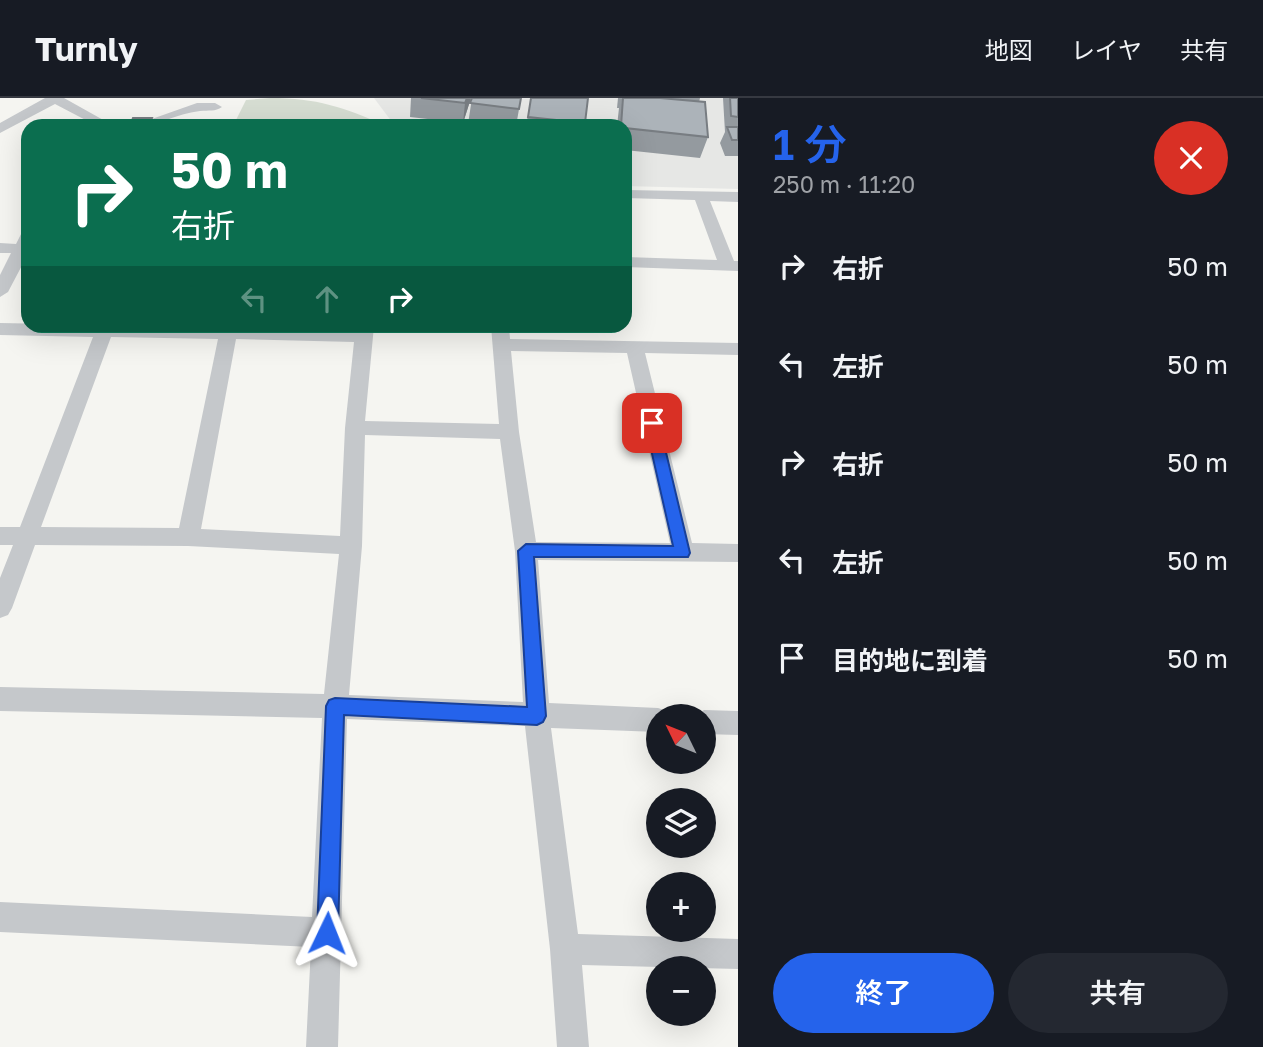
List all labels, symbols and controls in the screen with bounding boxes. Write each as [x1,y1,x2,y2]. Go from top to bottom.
text: Turnly [35,29,138,68]
text: 地図 [985,35,1033,64]
text: レイヤ [1071,35,1142,64]
text: 共有 [1180,35,1228,64]
text: 1 分 [773,119,847,169]
button: close [1154,121,1228,195]
text: 50 m [171,140,288,199]
icon: right [56,147,147,238]
text: 250 m · 11:20 [773,170,915,198]
text: 右折 [171,206,235,244]
icon: right [773,247,811,285]
text: 50 m [1167,251,1228,282]
text: 右折 [832,253,884,284]
icon: left [235,280,273,318]
icon: ahead [308,280,346,318]
icon: right [381,280,419,318]
icon: left [773,345,811,383]
text: 50 m [1167,349,1228,380]
text: 左折 [832,351,884,382]
pin [622,393,682,453]
icon: arrive [633,404,671,442]
icon: right [773,443,811,481]
text: 50 m [1167,447,1228,478]
text: 右折 [832,449,884,480]
icon: left [773,541,811,579]
text: 50 m [1167,545,1228,576]
text: 左折 [832,547,884,578]
icon: arrive [773,639,811,677]
text: 50 m [1167,643,1228,674]
text: 目的地に到着 [832,645,988,676]
north arrow [646,704,716,774]
map controls [646,704,716,1026]
button: layers [646,788,716,858]
button: + [646,872,716,942]
position arrow [290,896,364,970]
button: 終了 [773,953,994,1033]
button: 共有 [1008,953,1228,1033]
button: − [646,956,716,1026]

